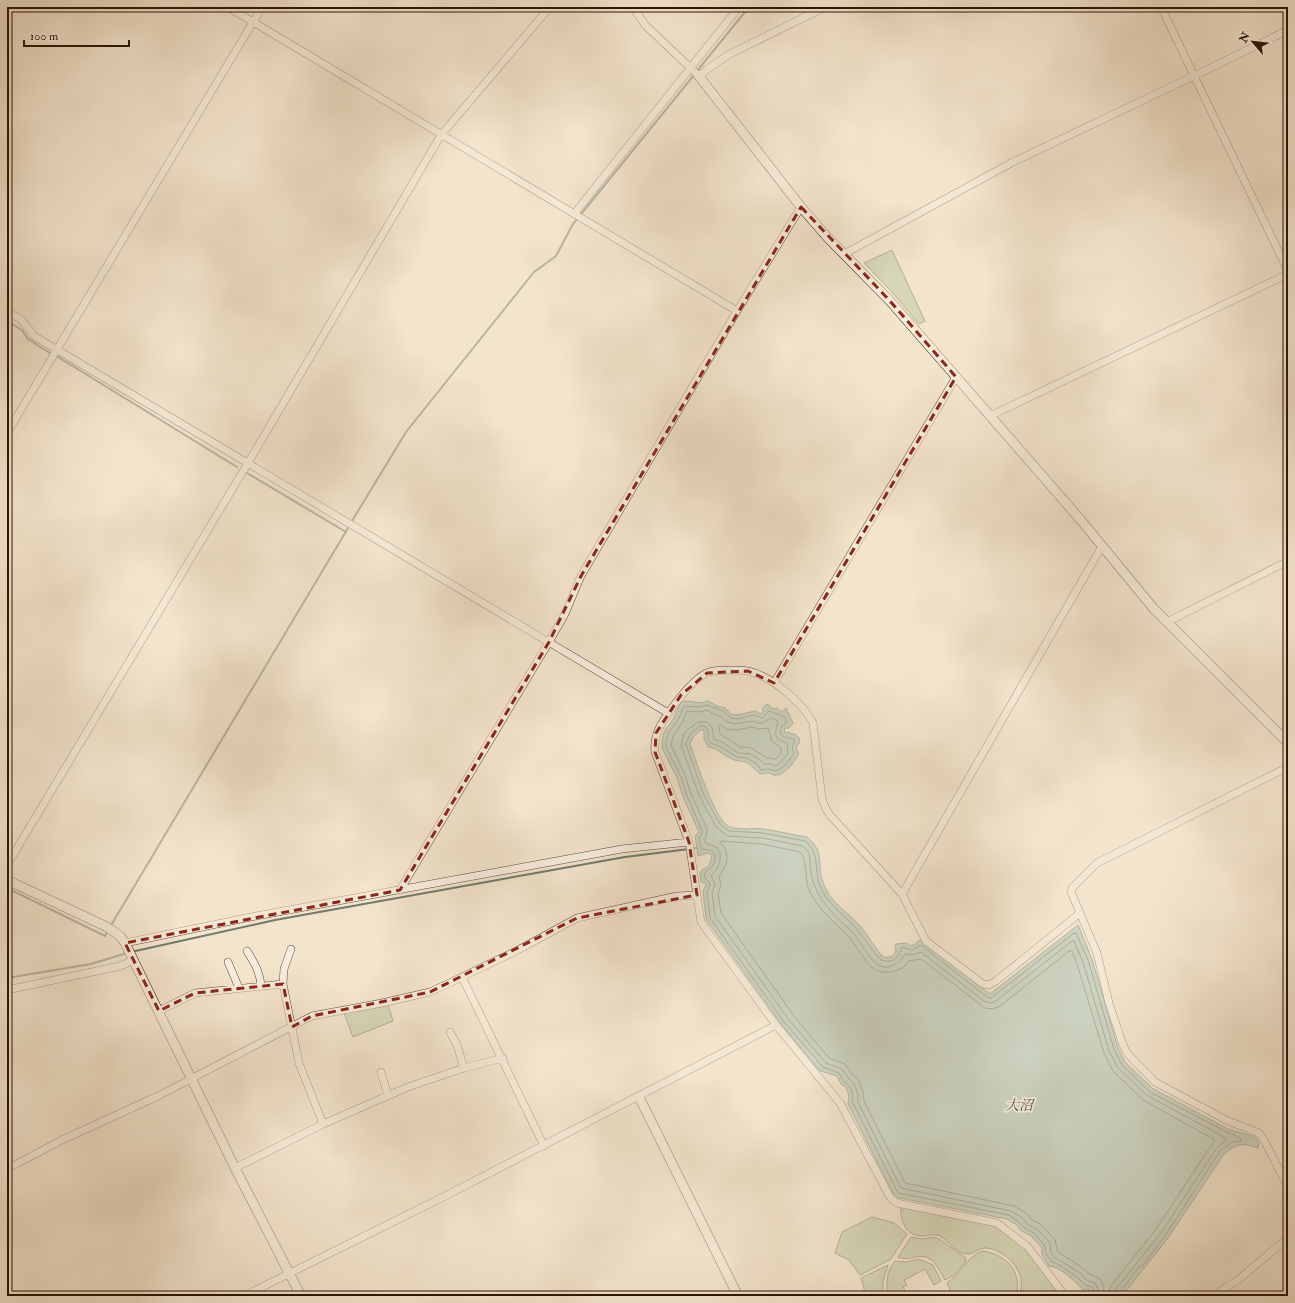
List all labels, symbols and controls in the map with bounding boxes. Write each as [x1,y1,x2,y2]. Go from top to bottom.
scale bar [24,22,129,48]
north arrow [1233,22,1273,62]
text: 100 m [30,29,59,44]
text: N [1236,29,1253,46]
water label: 大沼 [1005,1097,1035,1114]

